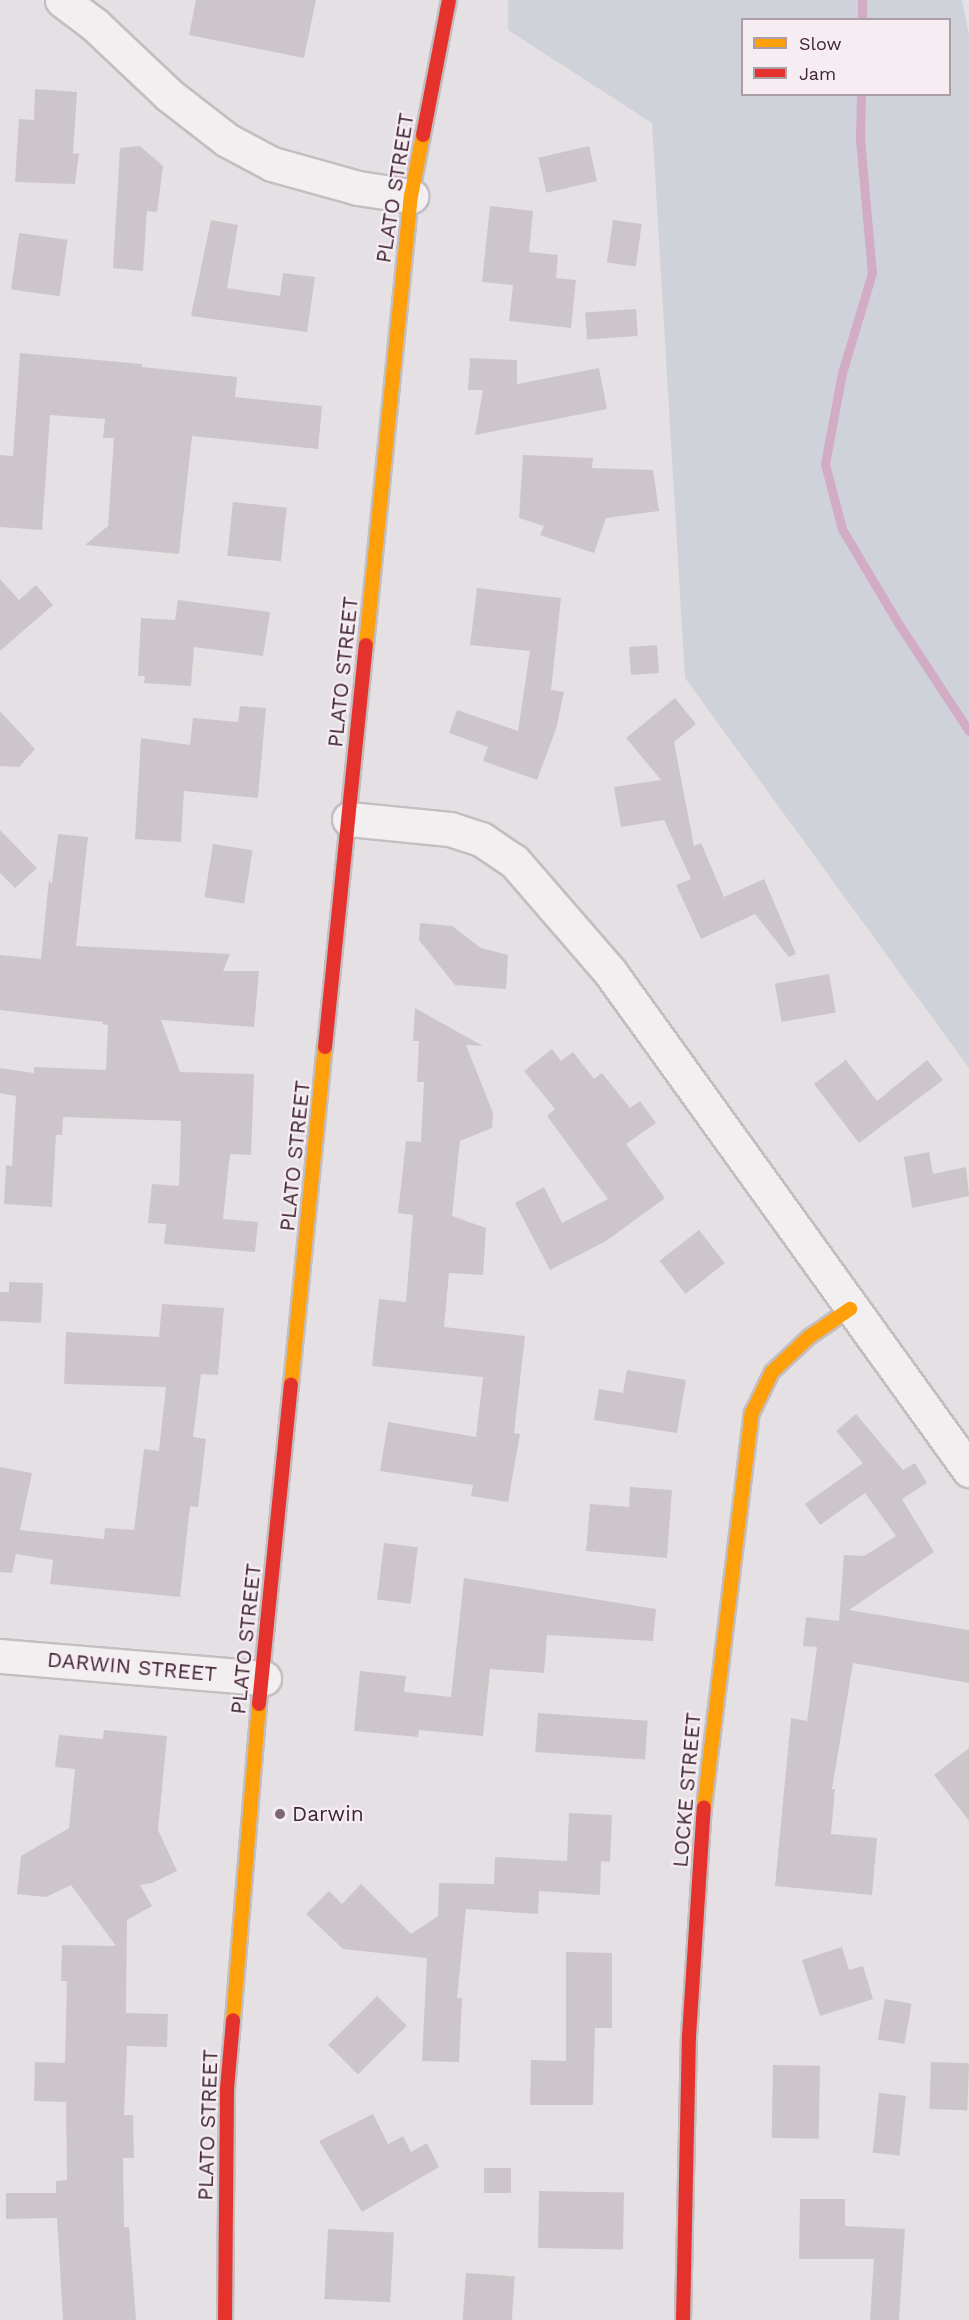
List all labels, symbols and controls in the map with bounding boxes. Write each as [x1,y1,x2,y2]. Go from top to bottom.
legend [741,18,951,96]
text: Slow [799,33,842,54]
text: Jam [799,63,836,84]
street label: PLATO STREET [371,111,419,265]
street label: PLATO STREET [323,595,363,749]
street label: PLATO STREET [275,1079,315,1233]
street label: PLATO STREET [226,1562,266,1716]
street label: DARWIN STREET [46,1647,218,1687]
street label: LOCKE STREET [668,1711,706,1869]
place label: Darwin [292,1801,364,1827]
marker: Darwin [273,1807,287,1821]
street label: PLATO STREET [193,2049,223,2201]

